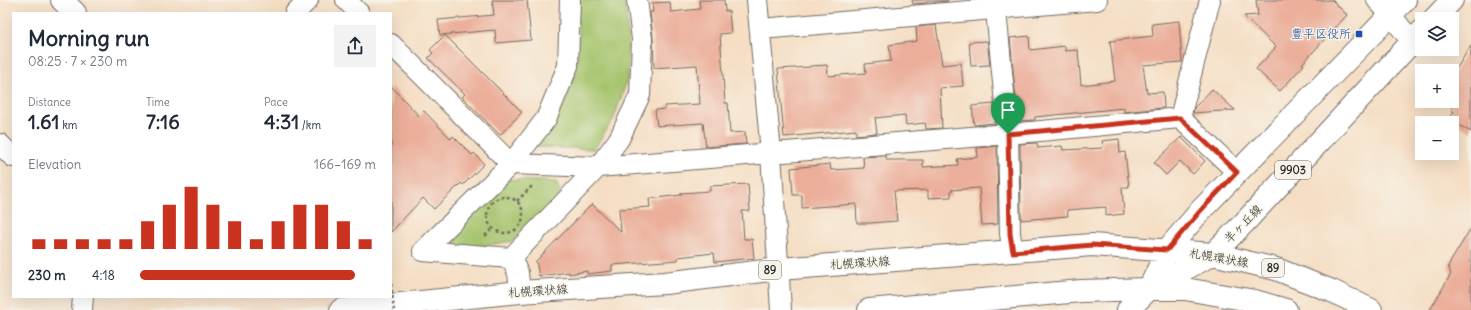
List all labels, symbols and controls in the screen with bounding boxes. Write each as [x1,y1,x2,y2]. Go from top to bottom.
map controls [1415,12,1459,160]
button: layers [1415,12,1459,56]
text: Morning run [28,24,150,52]
button: share [334,25,376,67]
place label: 豊平区役所 [1291,26,1351,41]
marker: 豊平区役所 [1354,29,1364,39]
text: 08:25 · 7 × 230 m [28,53,127,70]
button: + [1415,64,1459,108]
pin [991,93,1025,134]
text: Distance [28,95,71,109]
text: Time [146,95,170,109]
text: Pace [264,95,288,109]
icon: arrive [997,99,1019,121]
text: 1.61 [28,109,60,134]
text: 7:16 [146,109,180,134]
text: 4:31 [264,109,299,134]
button: − [1415,116,1459,160]
text: km [60,118,77,132]
text: /km [299,118,321,132]
text: Elevation [28,156,81,173]
text: 166–169 m [314,156,376,173]
road number: 9903 [1275,161,1311,179]
street label: 羊ヶ丘線 [1221,201,1265,246]
street label: 札幌環状線 [1188,245,1250,270]
street label: 札幌環状線 [830,253,890,272]
road number: 89 [1262,259,1284,277]
road number: 89 [759,261,781,279]
text: 230 m [28,267,66,284]
text: 4:18 [92,267,115,284]
street label: 札幌環状線 [508,281,568,300]

